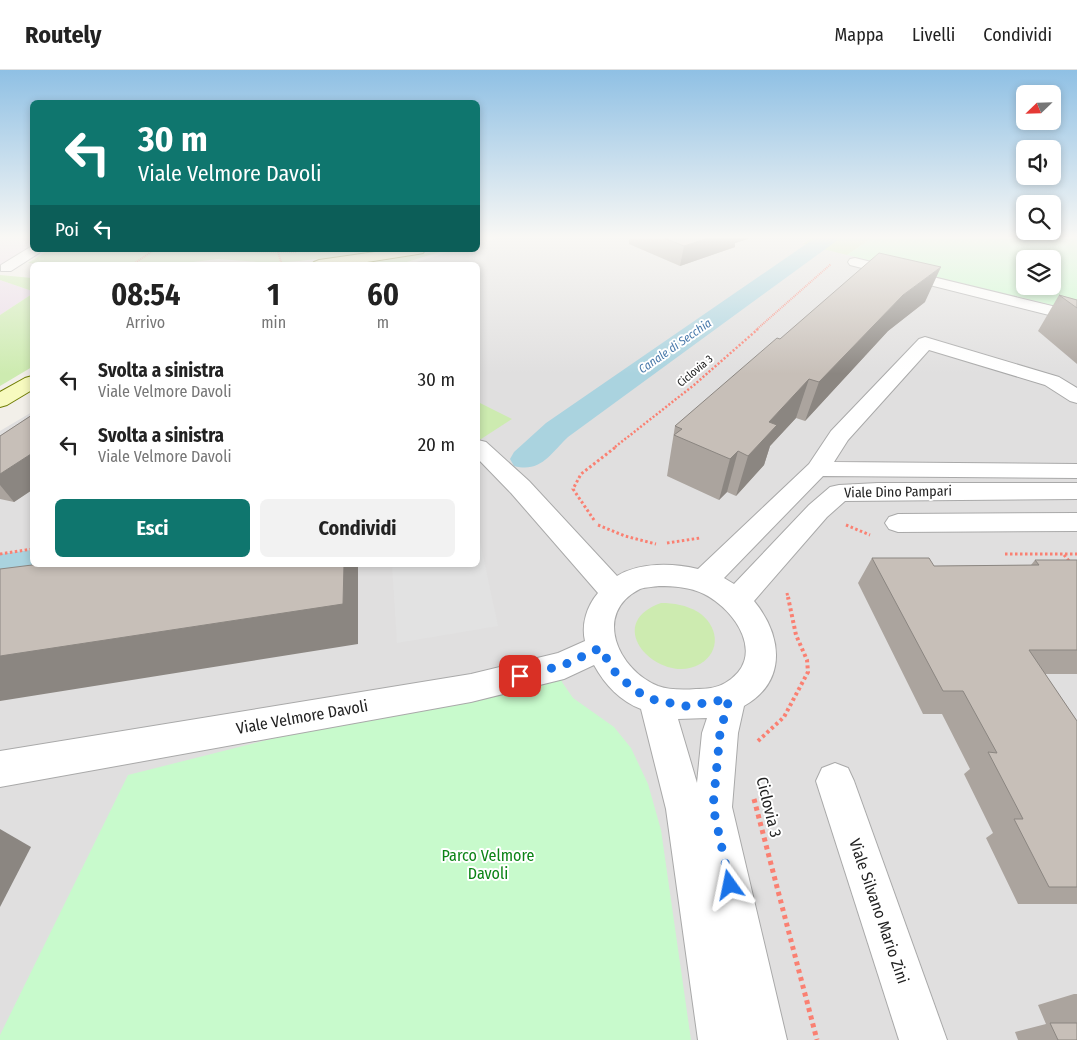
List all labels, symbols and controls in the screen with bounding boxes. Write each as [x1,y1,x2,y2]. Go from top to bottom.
text: Routely [25,21,101,49]
text: Mappa [835,24,884,46]
text: Livelli [912,24,955,46]
text: Condividi [983,24,1052,46]
north arrow [1016,85,1061,130]
map controls [1016,85,1061,295]
text: 30 m [138,118,208,160]
icon: left [55,120,120,185]
button: sound [1016,140,1061,185]
text: Viale Velmore Davoli [138,160,322,187]
button: search [1016,195,1061,240]
icon: left [89,215,117,243]
text: Poi [55,218,79,241]
button: layers [1016,250,1061,295]
text: 08:54 [111,277,180,313]
text: 1 [267,277,280,313]
text: 60 [367,277,399,313]
text: Arrivo [126,313,165,332]
text: min [261,313,286,332]
text: m [377,313,389,332]
water label: Canale di Secchia [636,316,714,376]
street label: Ciclovia 3 [675,352,715,390]
text: Svolta a sinistra [98,359,224,382]
icon: left [55,366,83,394]
text: 30 m [417,368,455,391]
text: Viale Velmore Davoli [98,382,232,401]
text: Svolta a sinistra [98,424,224,447]
icon: left [55,431,83,459]
text: 20 m [418,433,455,456]
text: Viale Velmore Davoli [98,447,232,466]
street label: Viale Dino Pampari [844,483,952,501]
button: Esci [55,499,250,557]
button: Condividi [260,499,455,557]
pin [499,655,541,697]
icon: arrive [506,662,534,690]
street label: Viale Velmore Davoli [235,696,369,738]
street label: Ciclovia 3 [752,775,786,839]
street label: Viale Silvano Mario Zini [845,836,913,986]
park label: Parco Velmore Davoli [442,846,535,883]
position arrow [703,858,755,910]

